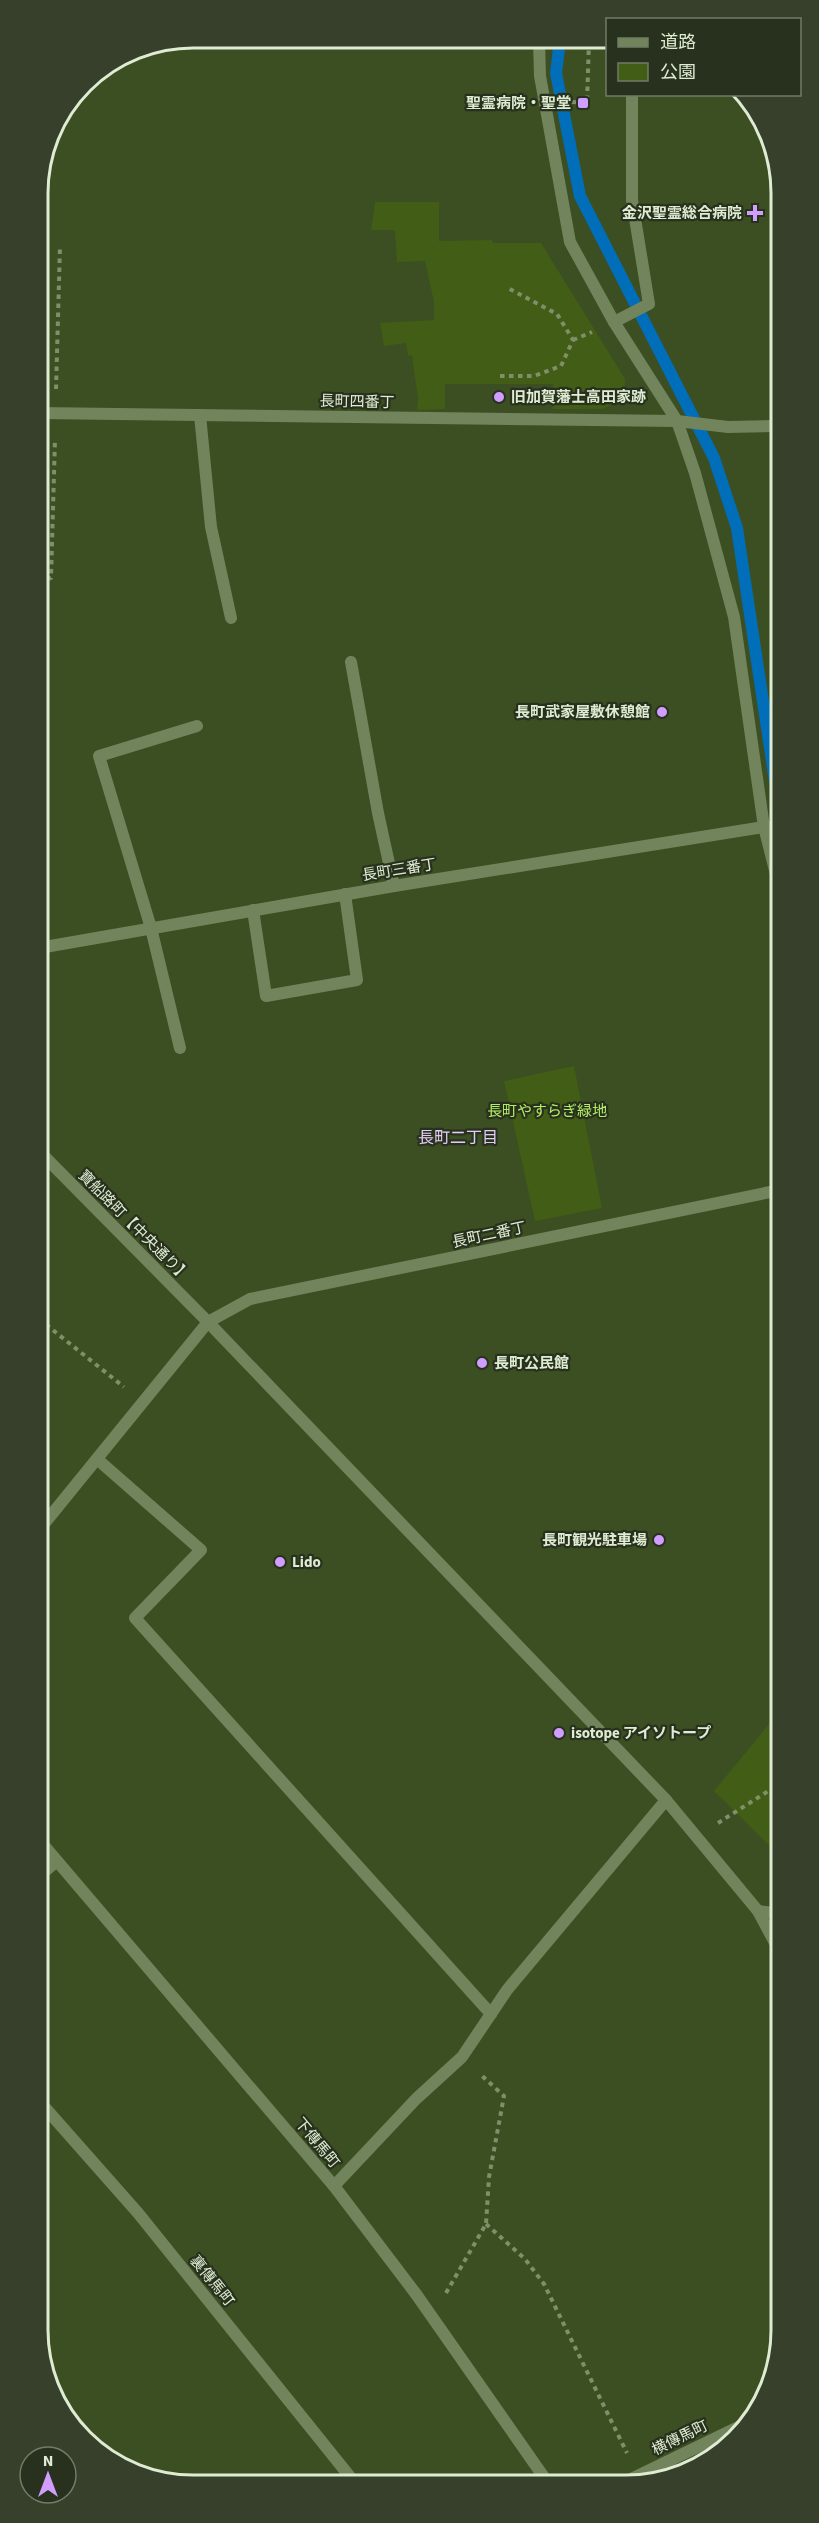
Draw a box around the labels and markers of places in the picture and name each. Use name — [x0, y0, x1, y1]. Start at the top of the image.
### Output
place label: 聖霊病院・聖堂 — [466, 93, 571, 114]
marker: 聖霊病院・聖堂 — [576, 96, 590, 110]
place label: 金沢聖霊総合病院 — [622, 203, 742, 224]
marker: 金沢聖霊総合病院 — [746, 204, 764, 222]
place label: 旧加賀藩士高田家跡 — [511, 387, 646, 408]
marker: 旧加賀藩士高田家跡 — [492, 390, 506, 404]
place label: 長町武家屋敷休憩館 — [515, 702, 650, 723]
marker: 長町武家屋敷休憩館 — [655, 705, 669, 719]
place label: 長町公民館 — [494, 1353, 569, 1374]
marker: 長町公民館 — [475, 1356, 489, 1370]
place label: 長町観光駐車場 — [542, 1530, 647, 1551]
marker: 長町観光駐車場 — [652, 1533, 666, 1547]
place label: Lido — [292, 1552, 321, 1573]
marker: Lido — [273, 1555, 287, 1569]
place label: isotope アイソトープ — [571, 1723, 711, 1744]
marker: isotope アイソトープ — [552, 1726, 566, 1740]

